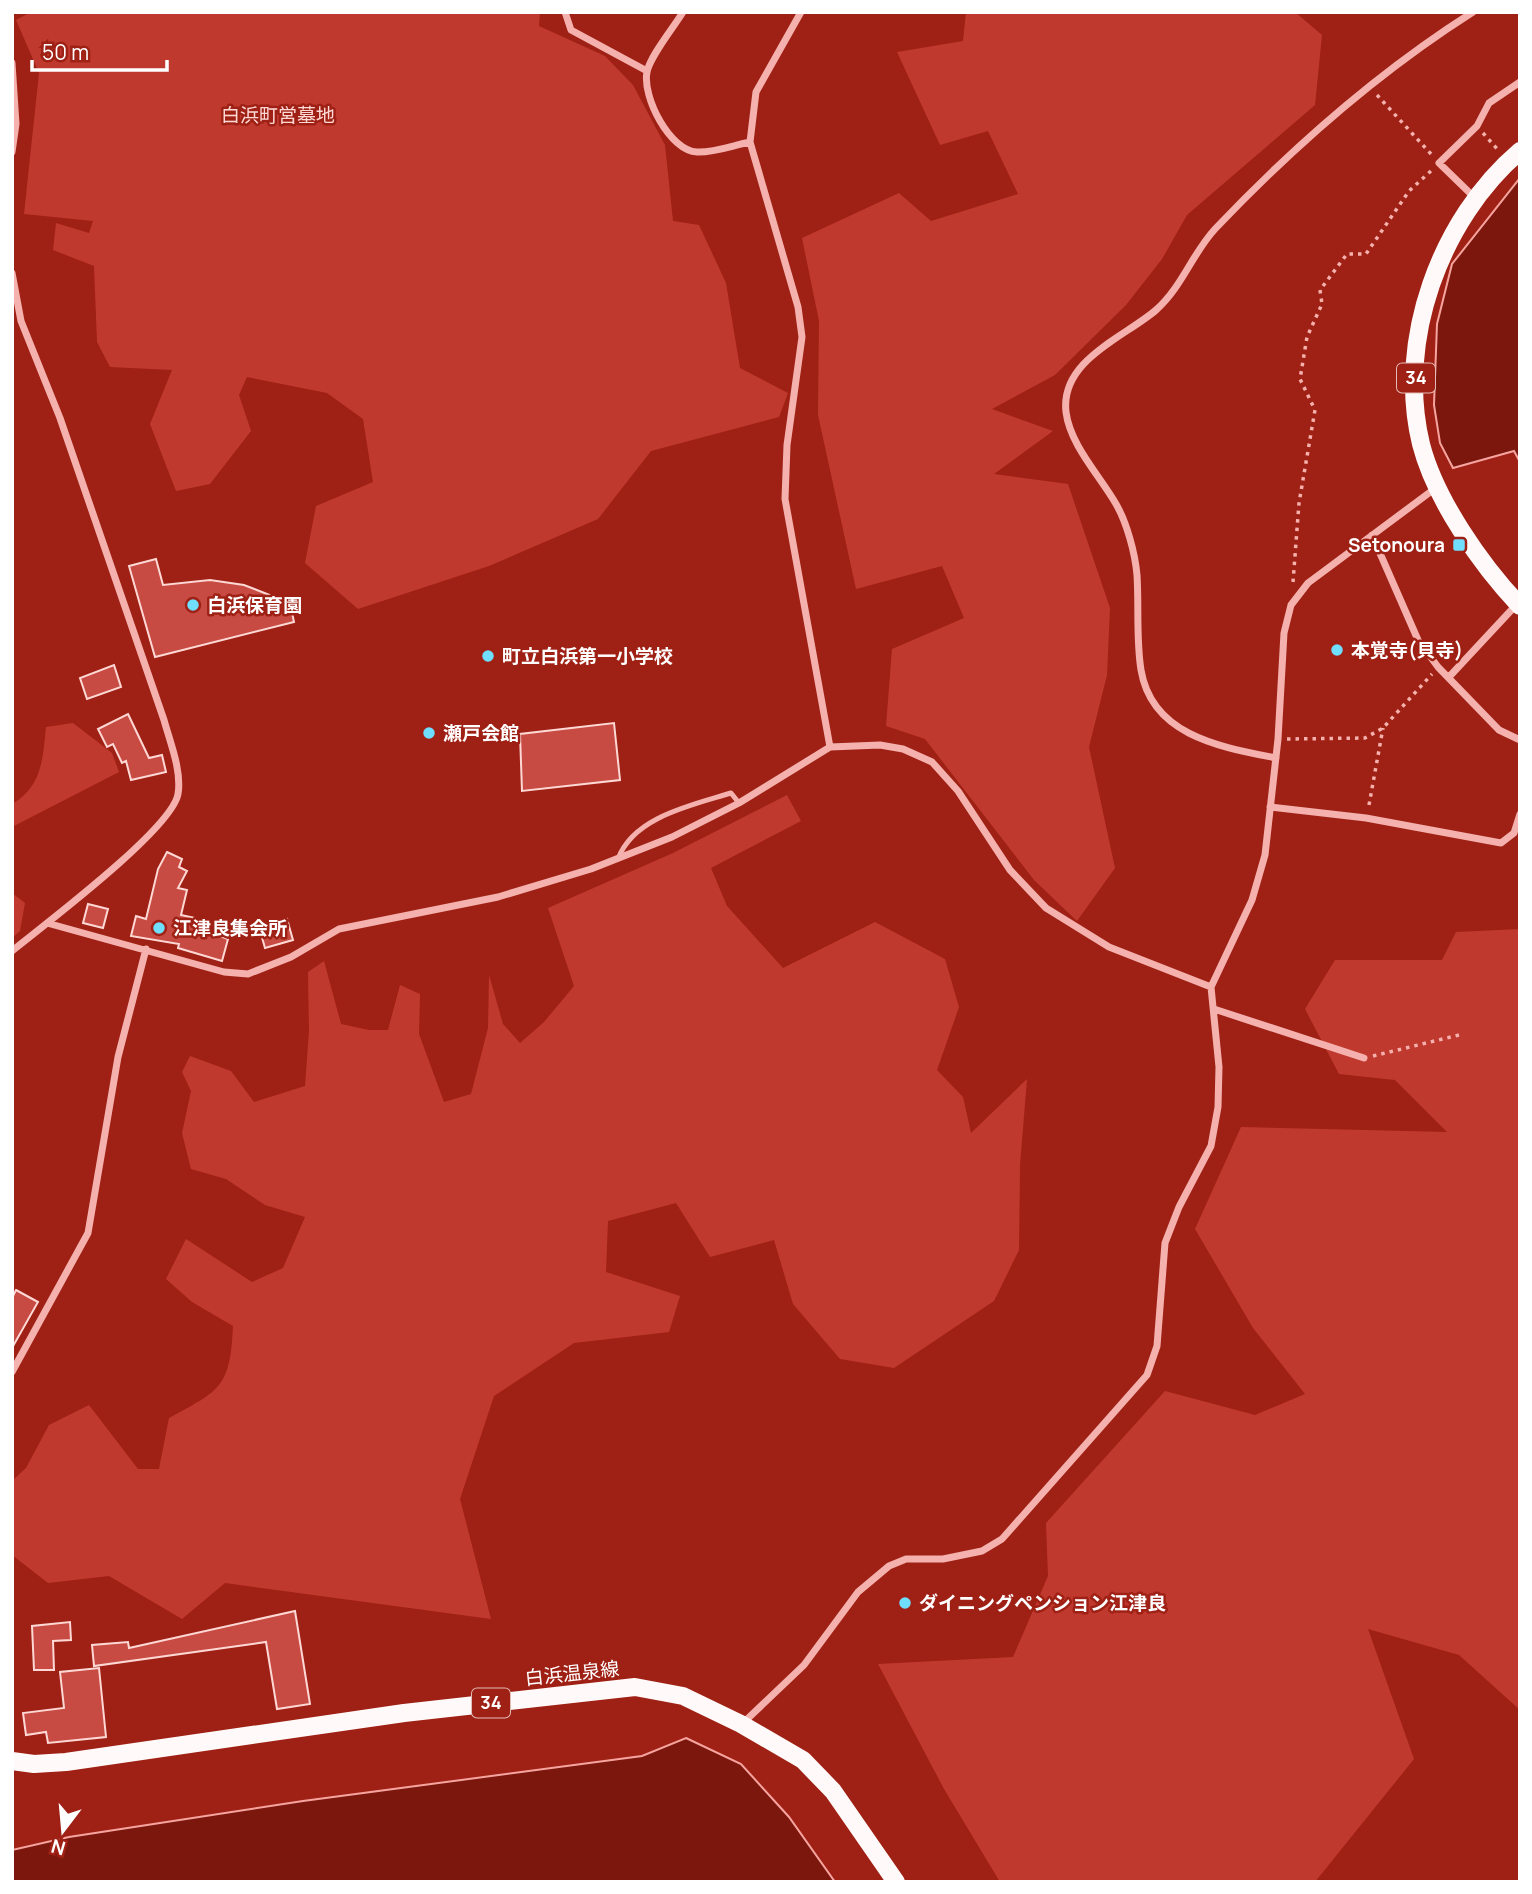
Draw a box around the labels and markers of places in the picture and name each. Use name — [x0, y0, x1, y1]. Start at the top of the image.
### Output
place label: Setonoura — [1348, 532, 1445, 558]
marker: Setonoura — [1451, 537, 1467, 553]
place label: 白浜保育園 — [207, 592, 302, 618]
marker: 白浜保育園 — [185, 597, 201, 613]
place label: 本覚寺(貝寺) — [1351, 637, 1463, 663]
marker: 本覚寺(貝寺) — [1329, 642, 1345, 658]
place label: 町立白浜第一小学校 — [502, 643, 673, 669]
marker: 町立白浜第一小学校 — [480, 648, 496, 664]
place label: 瀬戸会館 — [443, 720, 519, 746]
marker: 瀬戸会館 — [421, 725, 437, 741]
place label: 江津良集会所 — [173, 915, 287, 941]
marker: 江津良集会所 — [151, 920, 167, 936]
place label: ダイニングペンション江津良 — [919, 1590, 1166, 1616]
marker: ダイニングペンション江津良 — [897, 1595, 913, 1611]

